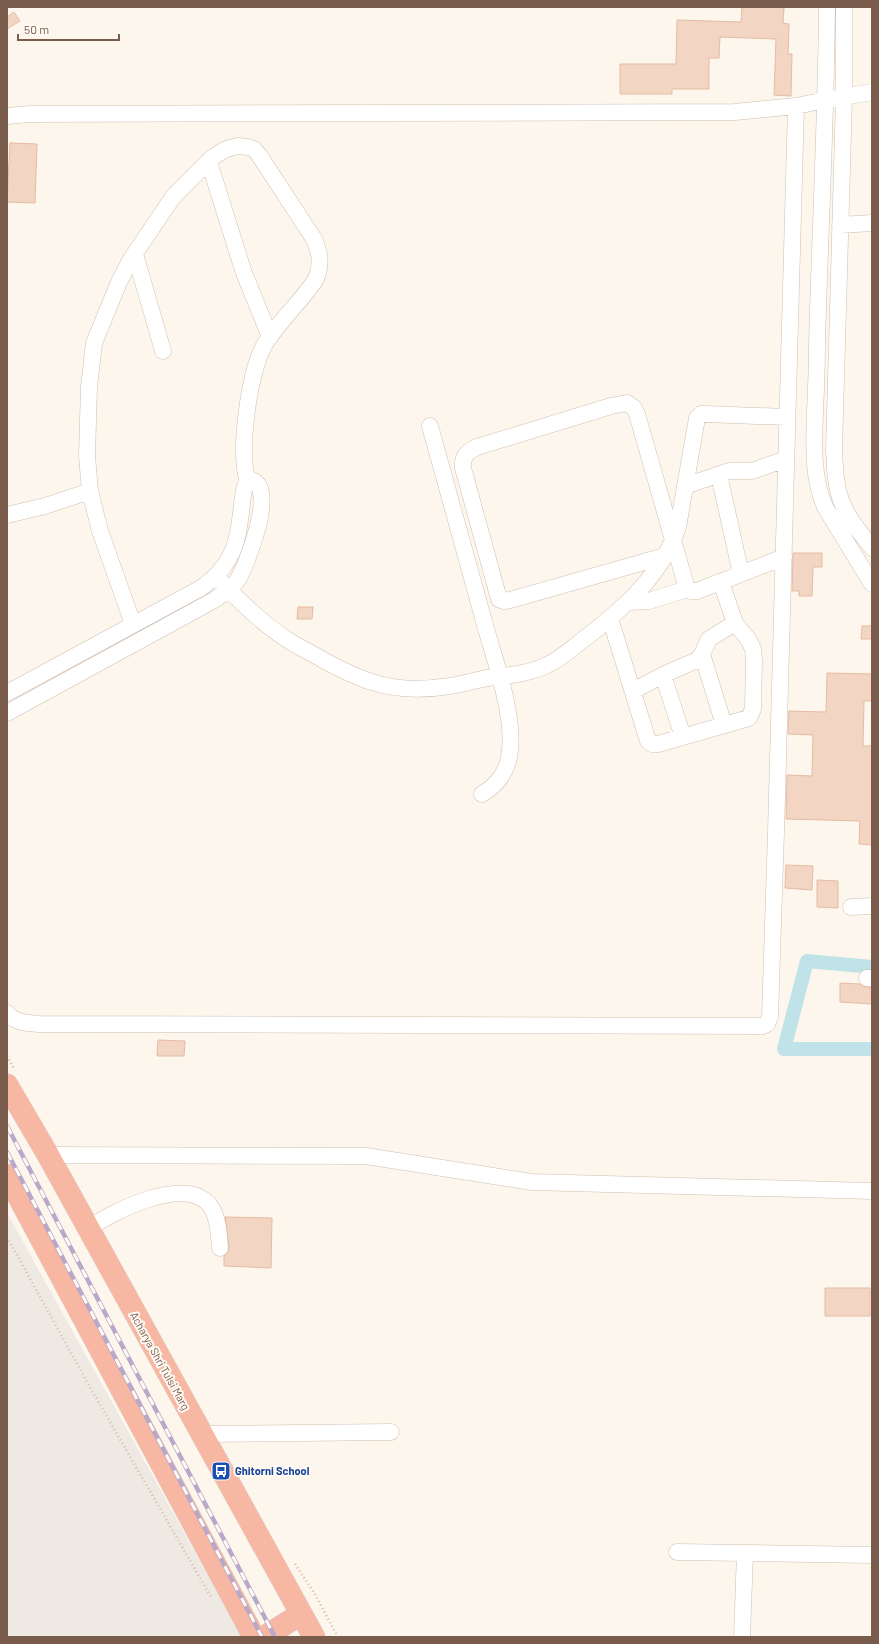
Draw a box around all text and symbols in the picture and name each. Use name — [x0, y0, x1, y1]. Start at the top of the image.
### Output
scale bar — [18, 16, 119, 42]
text: 50 m — [24, 22, 49, 36]
street label: Acharya Shri Tulsi Marg — [128, 1310, 193, 1412]
bus stop icon: Ghitorni School — [210, 1460, 232, 1482]
place label: Ghitorni School — [235, 1464, 310, 1477]

